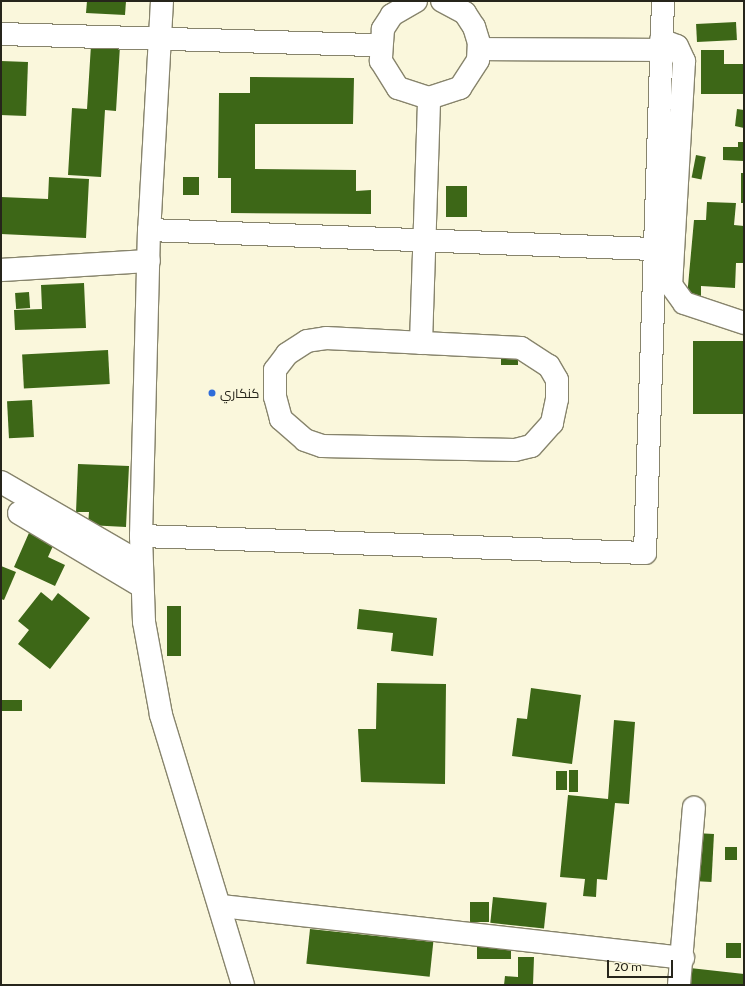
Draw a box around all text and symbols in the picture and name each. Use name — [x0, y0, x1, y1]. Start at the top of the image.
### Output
place label: كنكاري — [220, 385, 259, 401]
marker: كنكاري — [207, 388, 217, 398]
scale bar — [609, 952, 675, 978]
text: 20 m — [614, 959, 642, 974]

